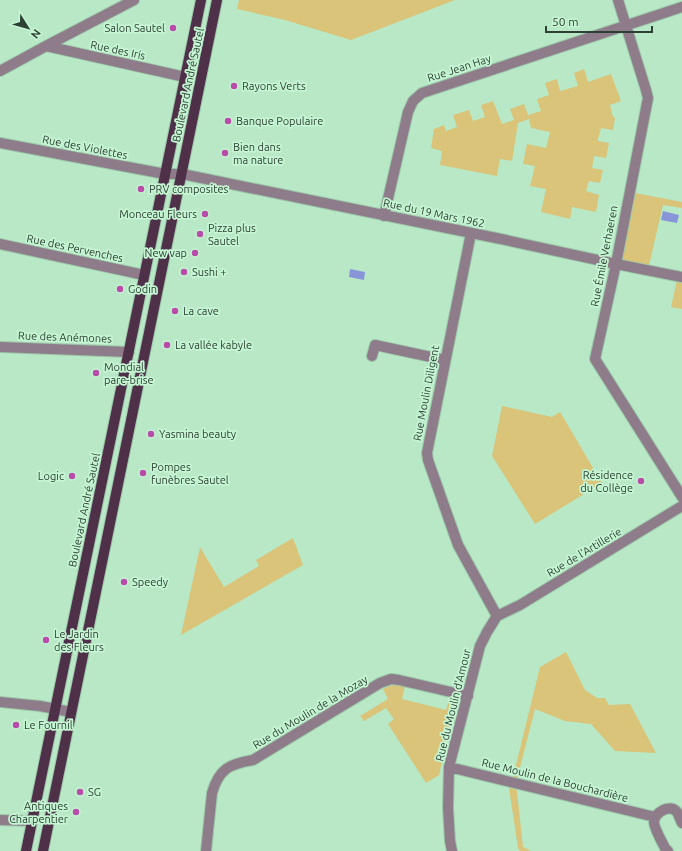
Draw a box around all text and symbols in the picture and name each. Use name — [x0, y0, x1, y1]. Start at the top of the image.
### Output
north arrow — [8, 8, 48, 48]
scale bar — [546, 8, 652, 34]
text: 50 m — [552, 15, 579, 28]
place label: Salon Sautel — [104, 22, 165, 34]
marker: Salon Sautel — [168, 23, 178, 33]
text: N — [29, 27, 43, 41]
street label: Boulevard André Sautel — [170, 27, 206, 143]
street label: Rue des Iris — [89, 38, 147, 62]
street label: Rue Jean Hay — [426, 52, 493, 84]
place label: Rayons Verts — [242, 80, 306, 92]
marker: Rayons Verts — [229, 81, 239, 91]
place label: Banque Populaire — [236, 115, 323, 127]
marker: Banque Populaire — [223, 116, 233, 126]
street label: Rue des Violettes — [41, 133, 129, 161]
place label: Bien dans ma nature — [233, 141, 283, 166]
marker: Bien dans ma nature — [220, 148, 230, 158]
place label: PRV composites — [149, 183, 229, 195]
marker: PRV composites — [136, 184, 146, 194]
street label: Rue du 19 Mars 1962 — [382, 196, 486, 230]
street label: Rue Émile Verhaeren — [587, 204, 620, 308]
place label: Monceau Fleurs — [119, 208, 197, 220]
marker: Monceau Fleurs — [200, 209, 210, 219]
place label: Pizza plus Sautel — [208, 222, 256, 247]
marker: Pizza plus Sautel — [195, 229, 205, 239]
street label: Rue des Pervenches — [26, 232, 125, 264]
place label: New vap — [145, 247, 187, 259]
marker: New vap — [190, 248, 200, 258]
place label: Sushi + — [192, 266, 227, 278]
marker: Sushi + — [179, 267, 189, 277]
place label: Godin — [128, 283, 157, 295]
marker: Godin — [115, 284, 125, 294]
place label: La cave — [183, 305, 219, 317]
marker: La cave — [170, 306, 180, 316]
street label: Rue des Anémones — [18, 329, 112, 345]
place label: La vallée kabyle — [175, 339, 252, 351]
marker: La vallée kabyle — [162, 340, 172, 350]
street label: Rue Moulin Diligent — [411, 343, 441, 442]
place label: Mondial pare-brise — [104, 361, 154, 386]
marker: Mondial pare-brise — [91, 368, 101, 378]
place label: Yasmina beauty — [159, 428, 237, 440]
marker: Yasmina beauty — [146, 429, 156, 439]
street label: Boulevard André Sautel — [66, 452, 102, 568]
place label: Pompes funèbres Sautel — [151, 461, 229, 486]
marker: Pompes funèbres Sautel — [138, 468, 148, 478]
place label: Résidence du Collège — [580, 469, 633, 494]
place label: Logic — [38, 470, 64, 482]
marker: Logic — [67, 471, 77, 481]
marker: Résidence du Collège — [636, 476, 646, 486]
street label: Rue de l'Artillerie — [545, 525, 623, 579]
place label: Speedy — [132, 576, 169, 588]
marker: Speedy — [119, 577, 129, 587]
place label: Le Jardin des Fleurs — [54, 628, 104, 653]
marker: Le Jardin des Fleurs — [41, 635, 51, 645]
street label: Rue du Moulin d'Amour — [433, 647, 473, 762]
street label: Rue du Moulin de la Mozay — [251, 673, 370, 751]
place label: Le Fournil — [24, 719, 73, 731]
marker: Le Fournil — [11, 720, 21, 730]
street label: Rue Moulin de la Bouchardière — [480, 756, 630, 804]
place label: SG — [88, 786, 101, 798]
marker: SG — [75, 787, 85, 797]
place label: Antiques Charpentier — [9, 800, 69, 825]
marker: Antiques Charpentier — [71, 807, 81, 817]

